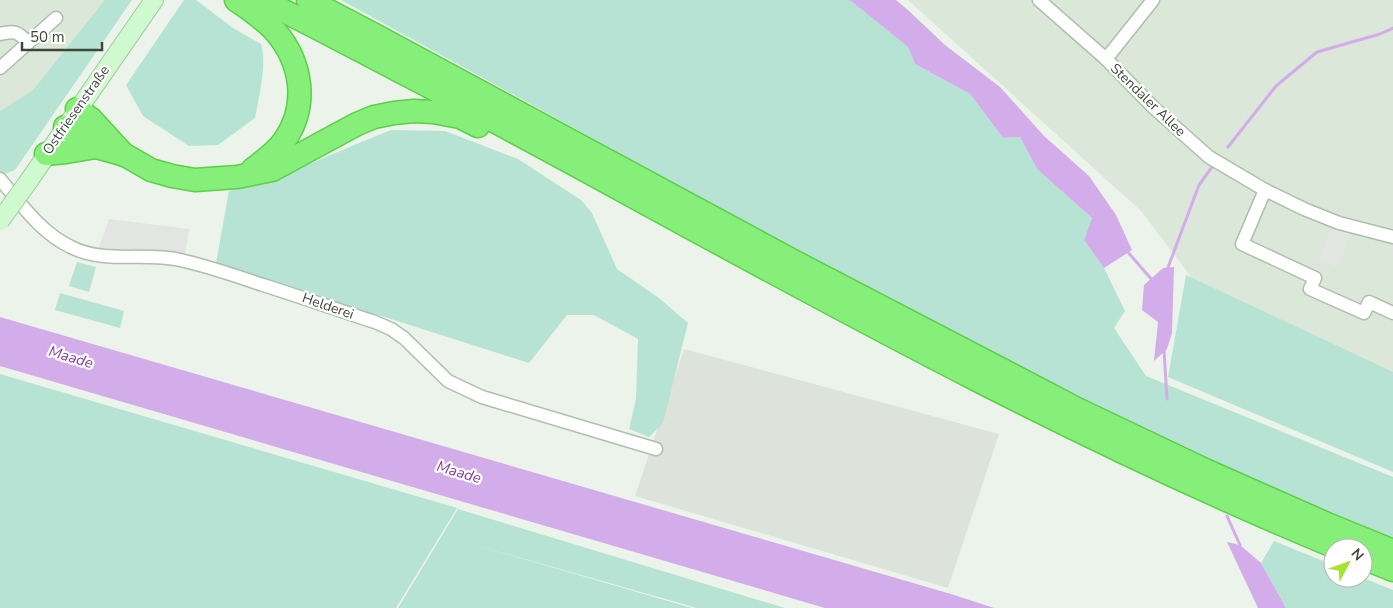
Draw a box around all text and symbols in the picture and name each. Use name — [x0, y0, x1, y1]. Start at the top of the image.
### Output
scale bar — [22, 20, 102, 52]
text: 50 m — [30, 27, 65, 47]
street label: Stendaler Allee — [1106, 59, 1190, 141]
street label: Ostfriesenstraße — [38, 62, 114, 158]
street label: Helderei — [300, 288, 356, 324]
water label: Maade — [46, 341, 96, 373]
water label: Maade — [434, 456, 484, 488]
north arrow — [1323, 538, 1373, 588]
text: N — [1347, 545, 1368, 565]

